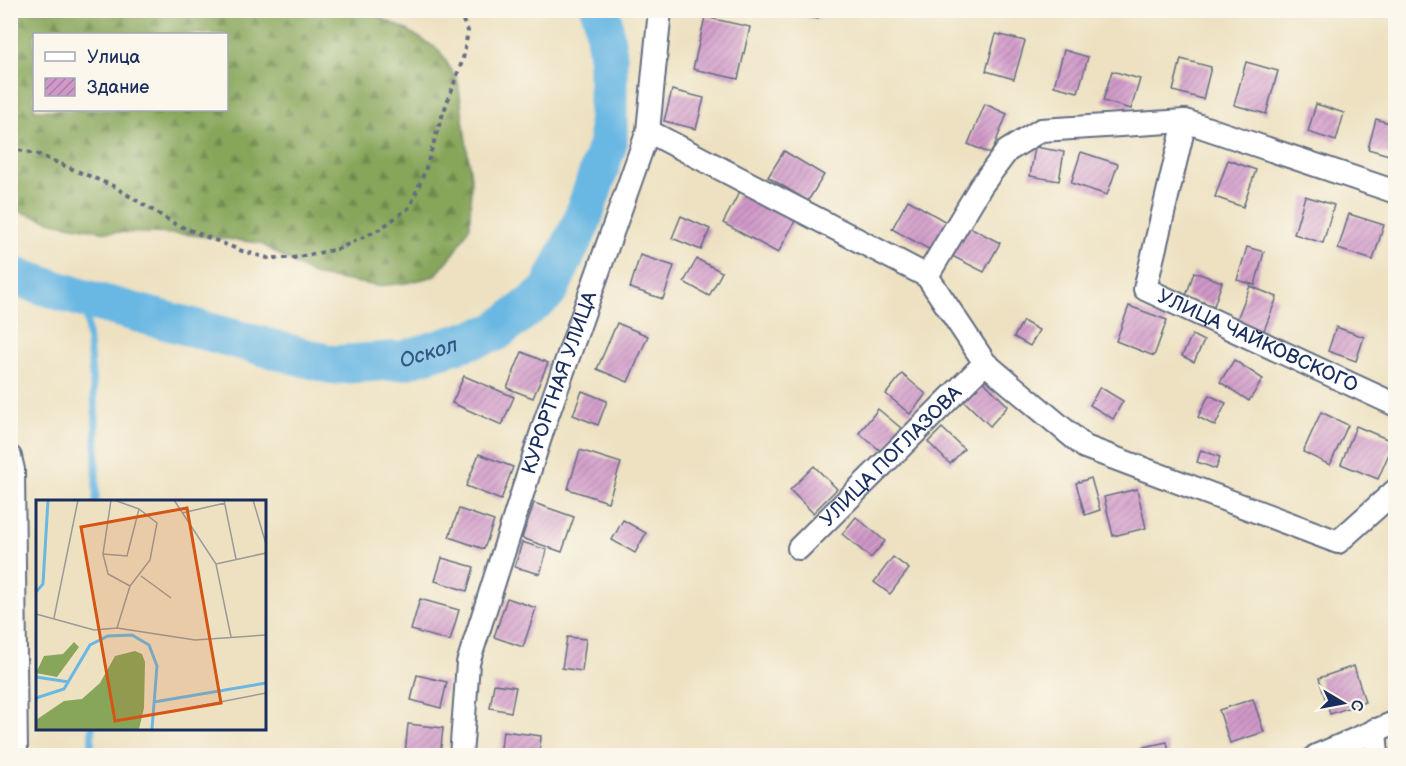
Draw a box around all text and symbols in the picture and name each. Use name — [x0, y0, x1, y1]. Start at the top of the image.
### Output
legend — [33, 33, 228, 111]
text: Улица — [87, 47, 141, 68]
text: Здание — [87, 77, 149, 98]
street label: УЛИЦА ЧАЙКОВСКОГО — [1154, 284, 1362, 398]
street label: КУРОРТНАЯ УЛИЦА — [517, 287, 602, 477]
water label: Оскол — [396, 332, 461, 373]
street label: УЛИЦА ПОГЛАЗОВА — [815, 380, 967, 532]
inset map — [36, 500, 266, 730]
north arrow — [1313, 673, 1373, 733]
text: С — [1346, 698, 1367, 712]

